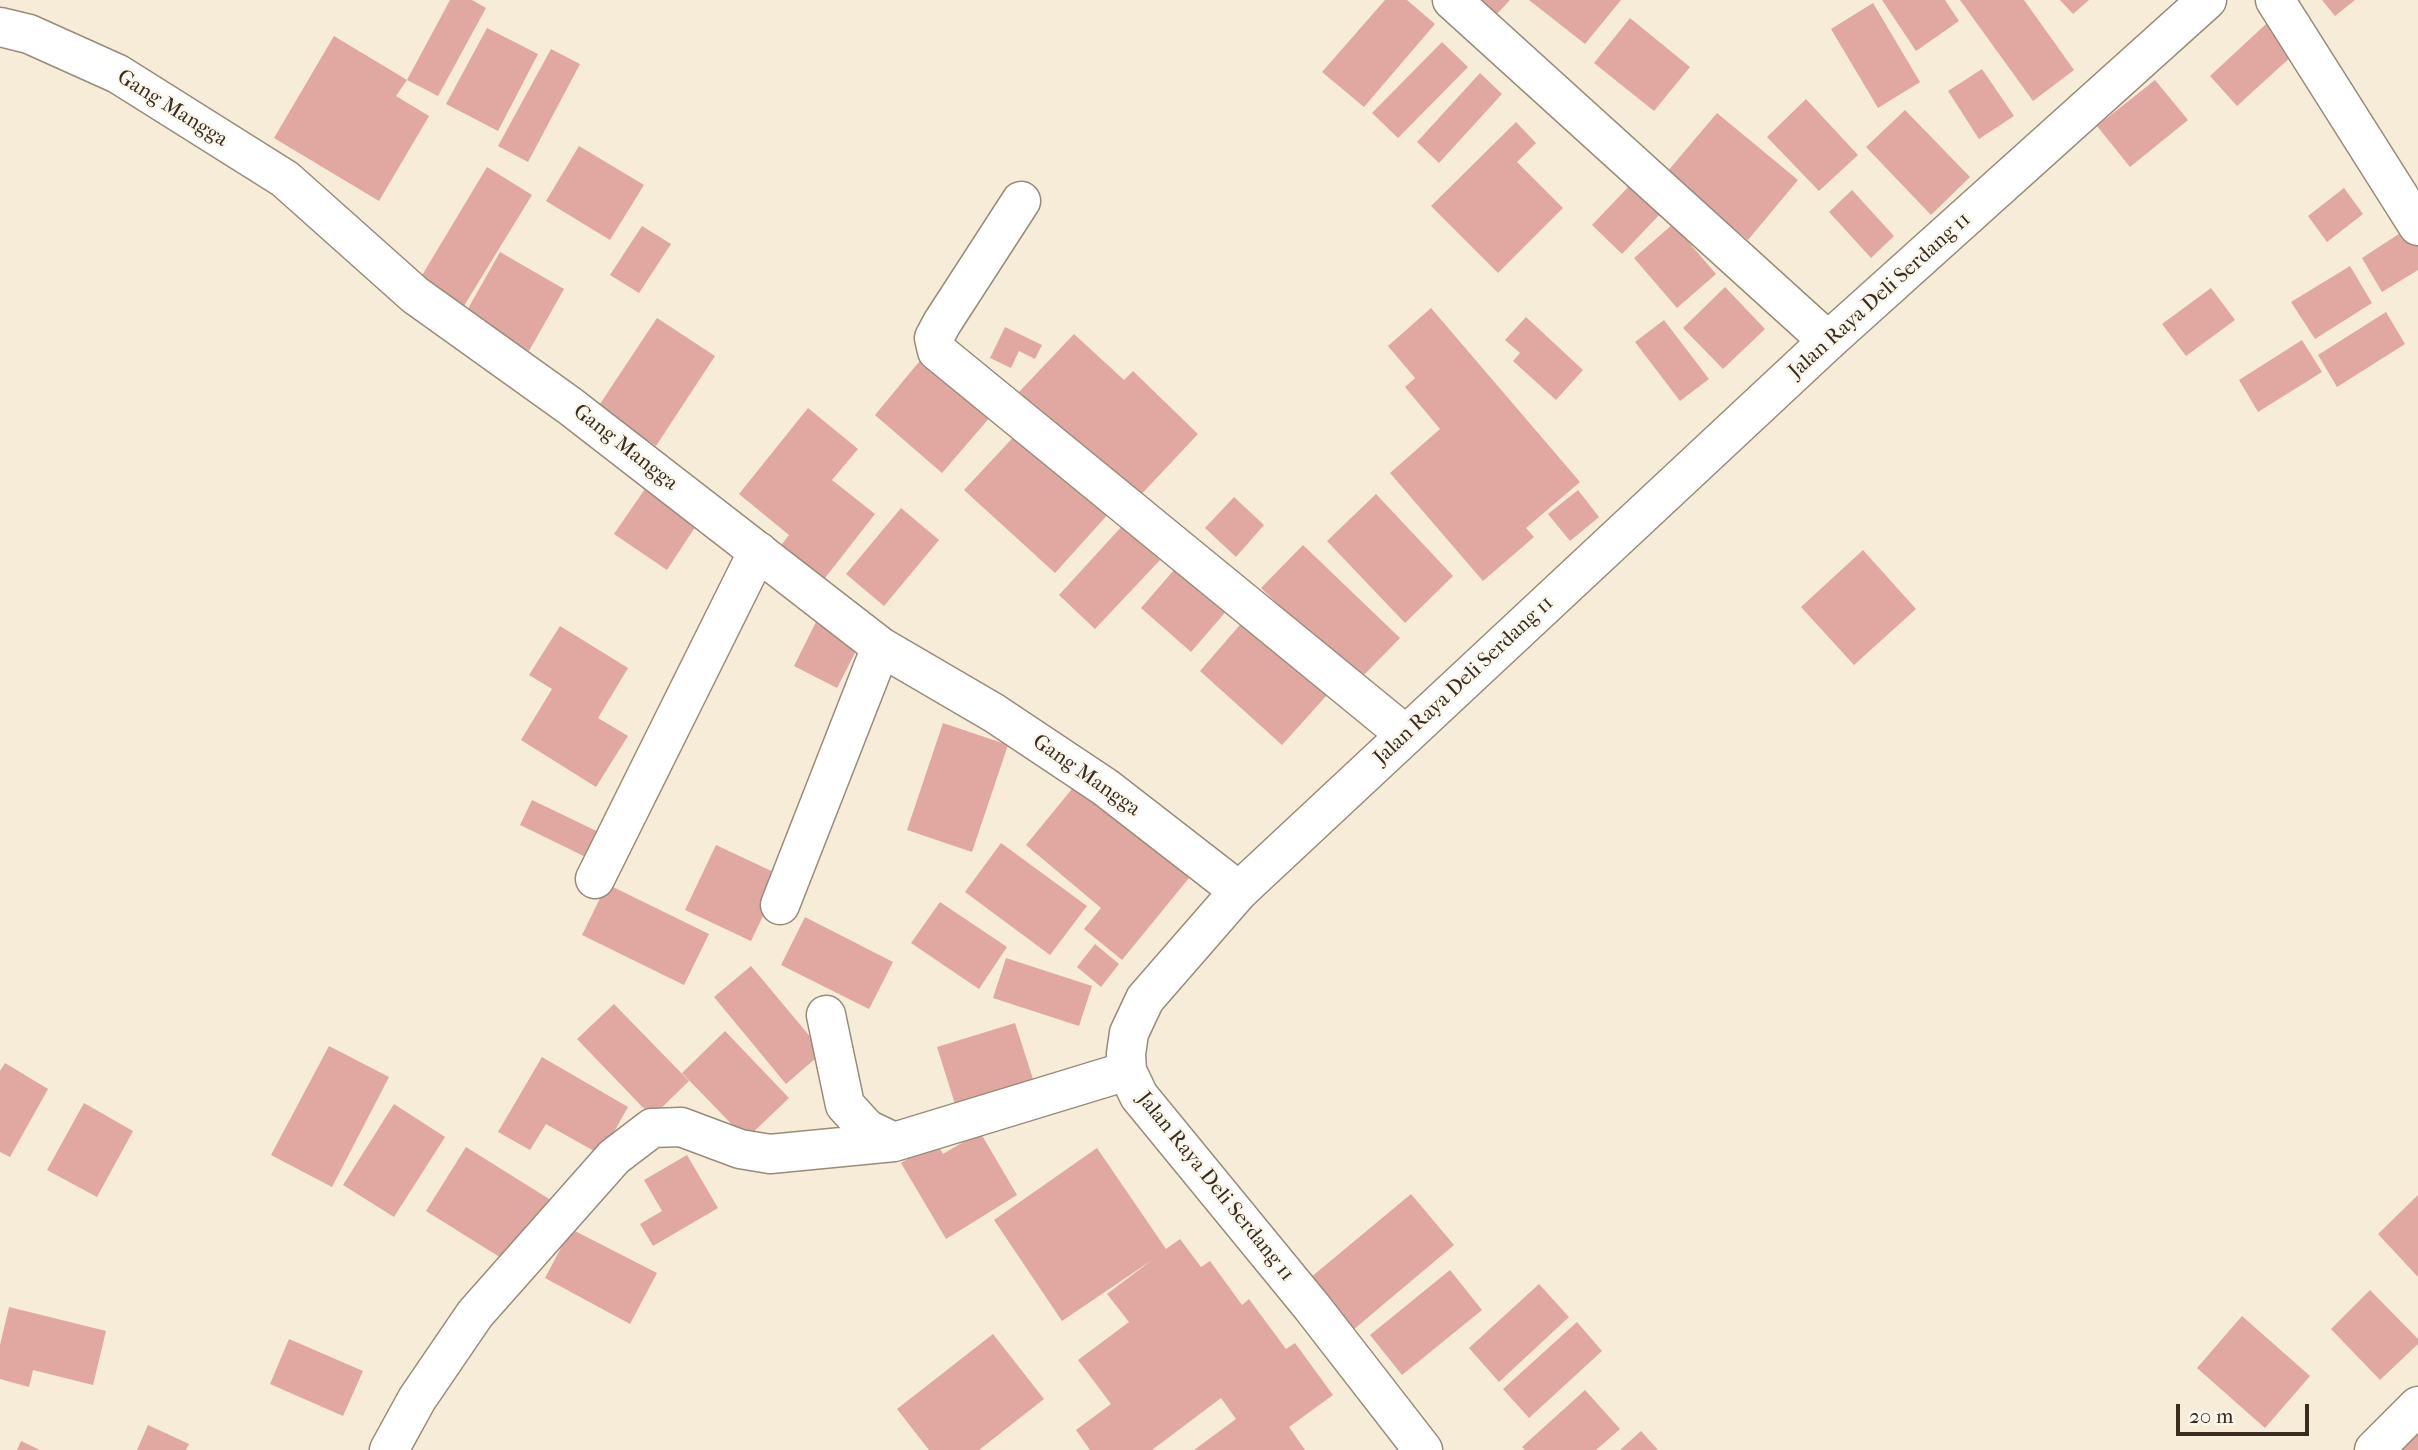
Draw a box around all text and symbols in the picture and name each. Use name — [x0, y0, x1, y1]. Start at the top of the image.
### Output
street label: Gang Mangga — [112, 65, 232, 153]
street label: Jalan Raya Deli Serdang 11 — [1784, 208, 1976, 384]
street label: Gang Mangga — [568, 399, 682, 497]
street label: Jalan Raya Deli Serdang 11 — [1369, 591, 1559, 771]
street label: Gang Mangga — [1027, 730, 1145, 822]
street label: Jalan Raya Deli Serdang 11 — [1131, 1087, 1299, 1287]
scale bar — [2180, 1390, 2313, 1434]
text: 20 m — [2189, 1404, 2233, 1428]

